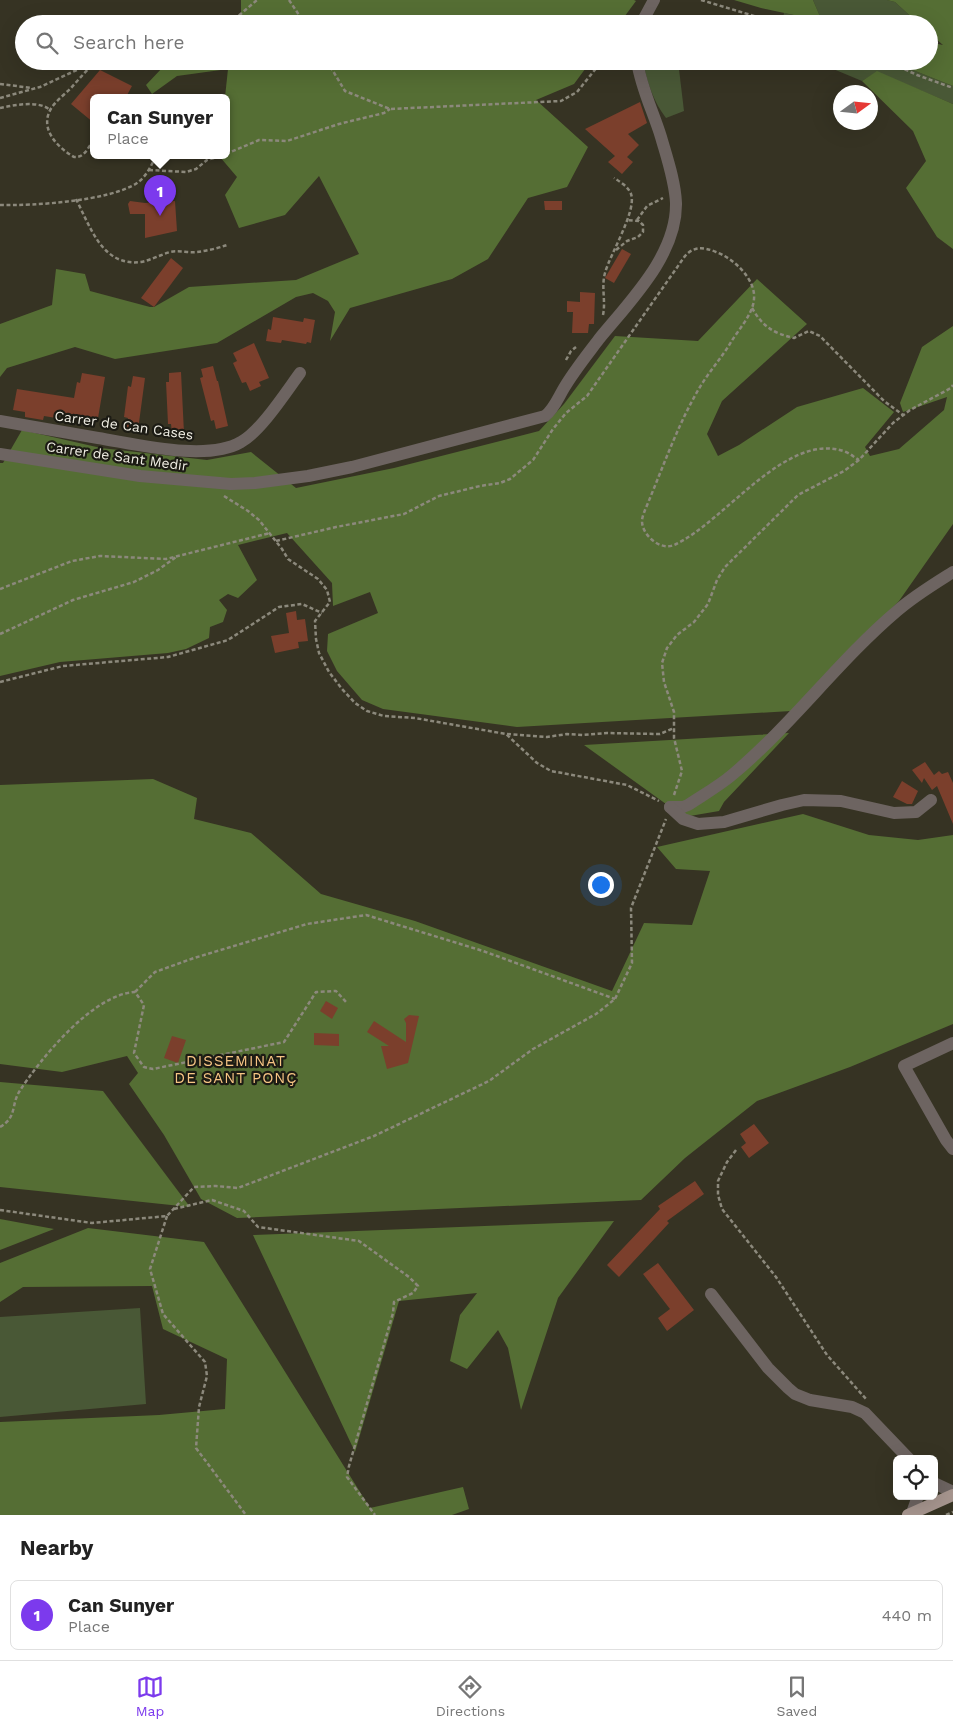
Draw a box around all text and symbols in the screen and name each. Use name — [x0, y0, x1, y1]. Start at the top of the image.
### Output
search box — [15, 15, 938, 70]
icon: search — [33, 29, 61, 57]
text: Search here — [73, 31, 184, 54]
north arrow — [833, 85, 878, 130]
popup — [90, 94, 230, 159]
text: Can Sunyer — [107, 106, 213, 129]
text: Place — [107, 129, 149, 148]
pin: 1 — [144, 175, 176, 216]
street label: Carrer de Can Cases — [54, 407, 194, 443]
street label: Carrer de Sant Medir — [45, 438, 189, 474]
your location — [588, 872, 614, 898]
district label: DISSEMINAT DE SANT PONÇ — [174, 1052, 298, 1087]
map controls — [893, 1455, 938, 1500]
button: locate — [893, 1455, 938, 1500]
text: Nearby — [20, 1535, 93, 1560]
text: Can Sunyer — [68, 1594, 174, 1617]
text: 1 — [34, 1606, 40, 1625]
text: 440 m — [882, 1606, 932, 1625]
text: Place — [68, 1617, 110, 1636]
tab: Map — [136, 1673, 164, 1719]
tab: Directions — [436, 1673, 505, 1719]
tab: Saved — [777, 1673, 817, 1719]

